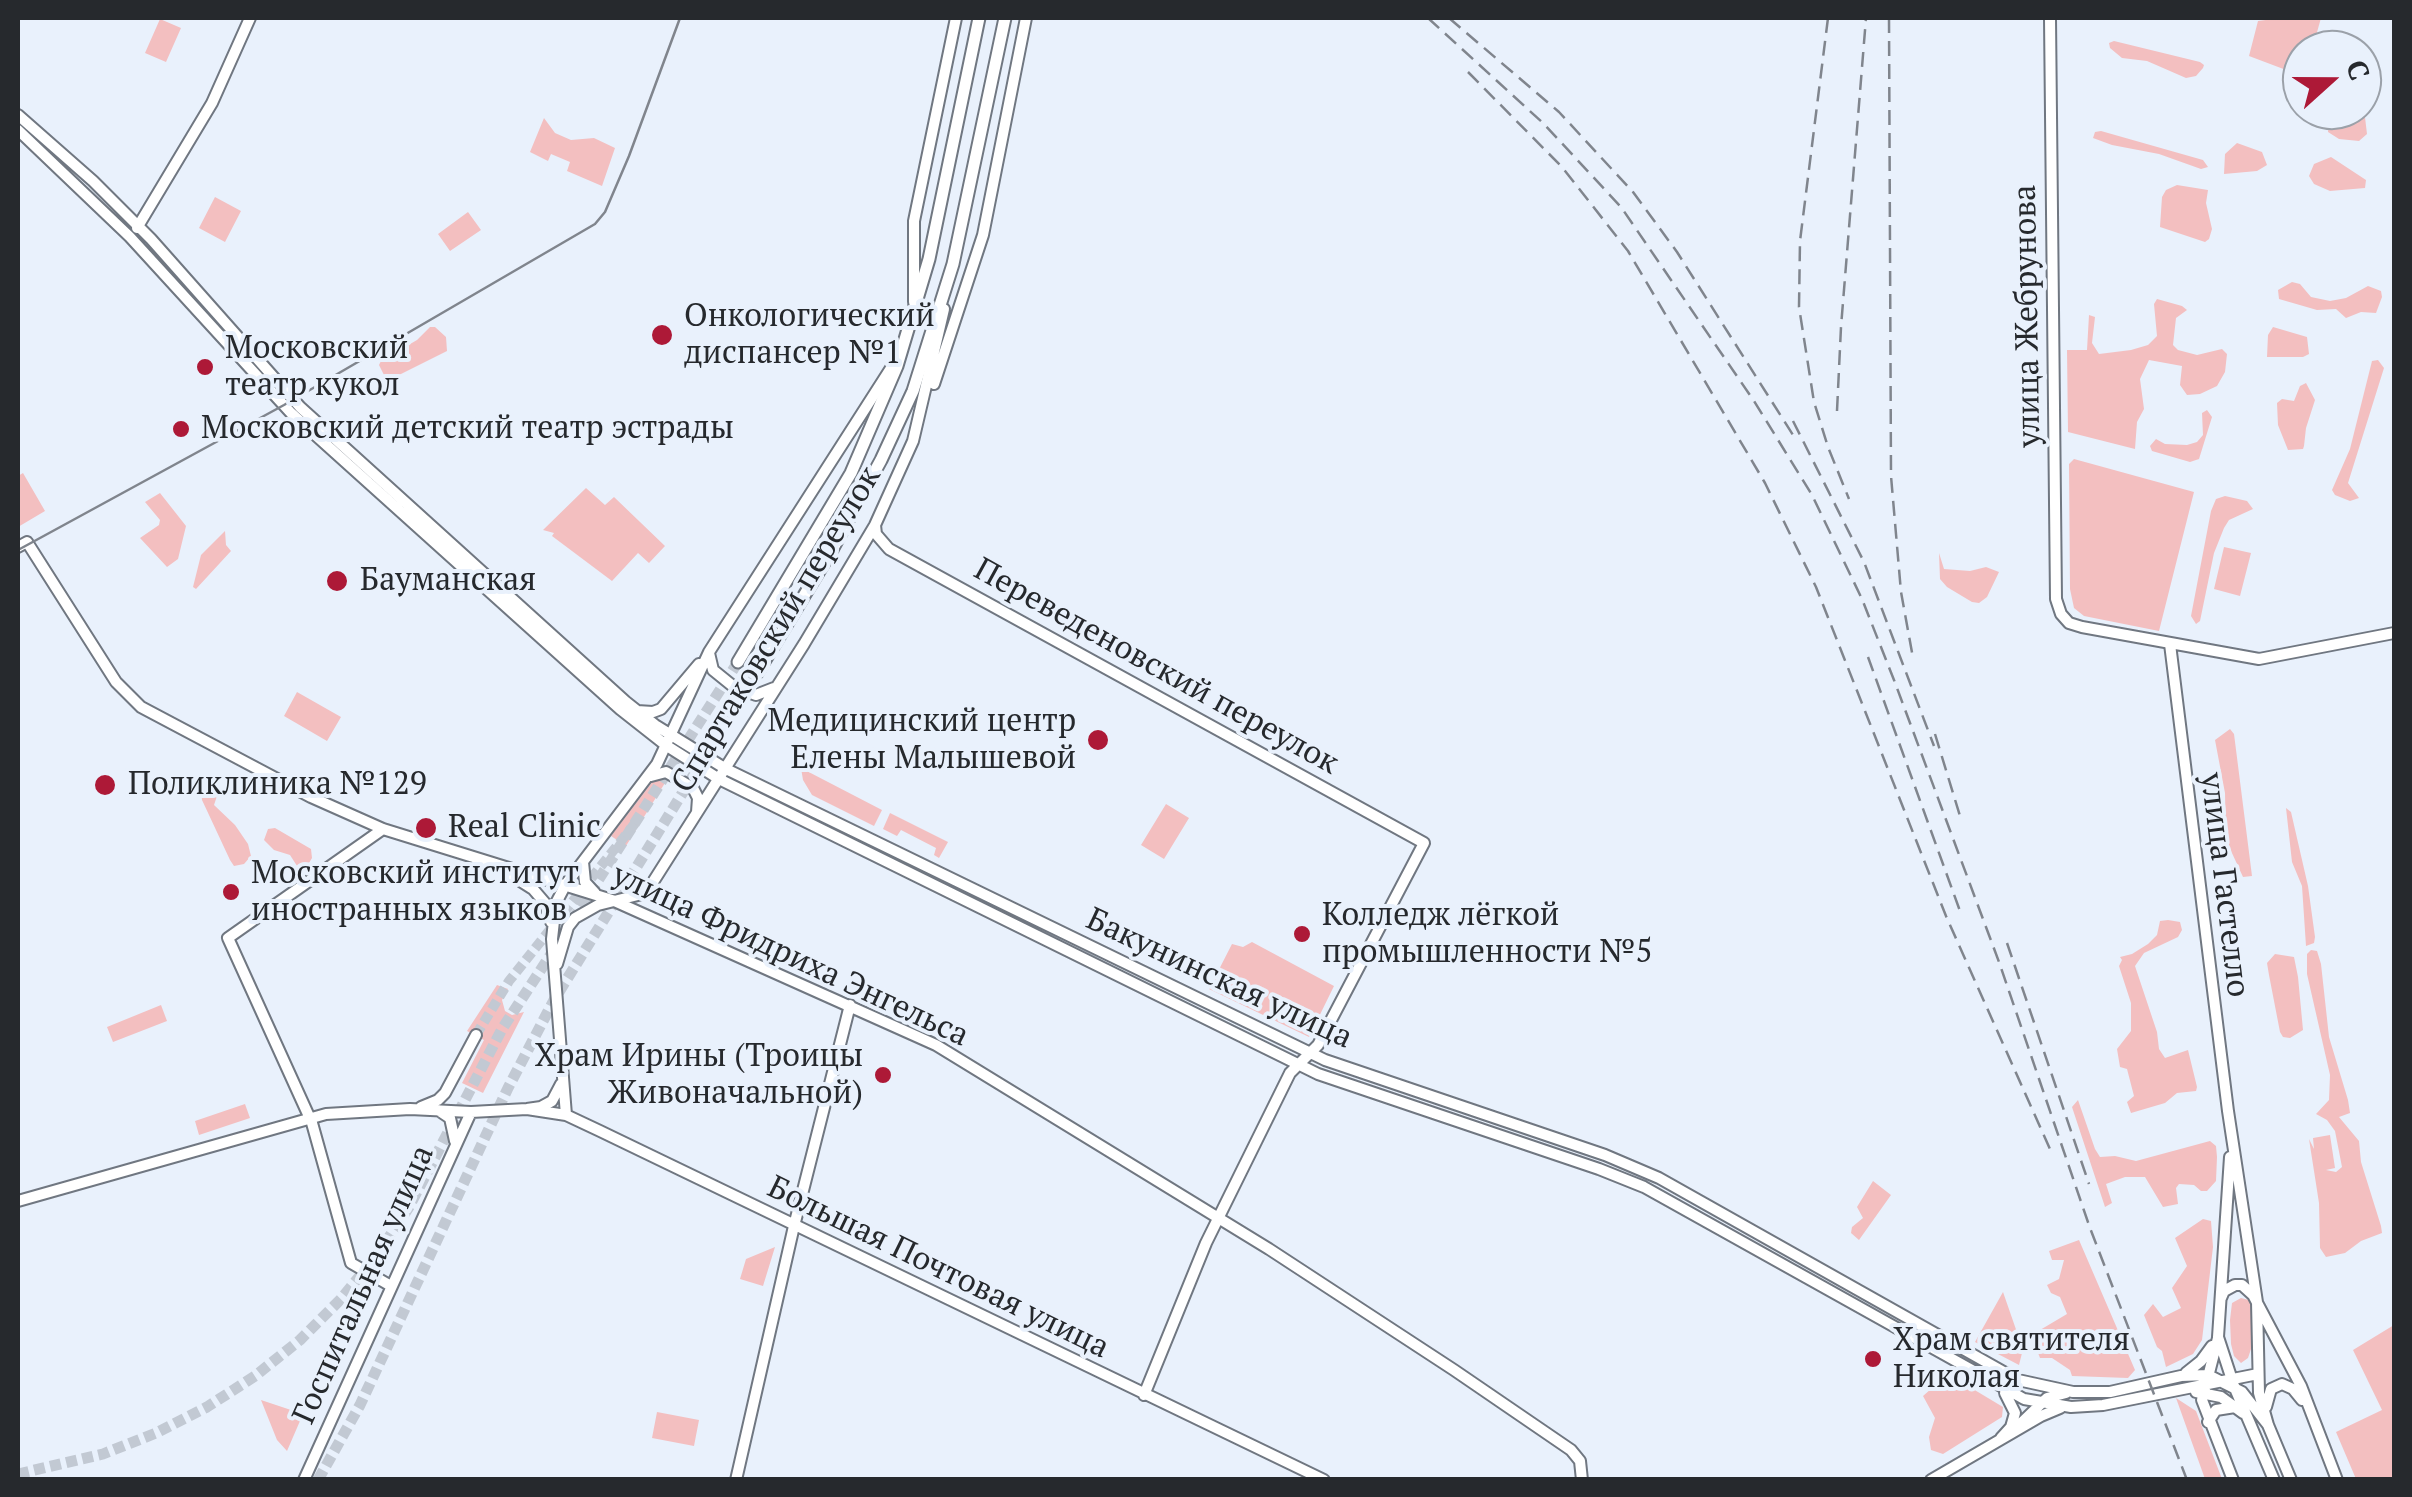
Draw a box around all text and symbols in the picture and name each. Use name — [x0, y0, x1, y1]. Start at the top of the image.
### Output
north arrow — [2282, 30, 2382, 130]
text: С — [2338, 55, 2379, 85]
street label: улица Жебрунова — [2007, 184, 2049, 448]
place label: Онкологический диспансер №1 — [684, 298, 935, 373]
marker: Онкологический диспансер №1 — [649, 322, 675, 348]
place label: Московский театр кукол — [225, 330, 408, 405]
marker: Московский театр кукол — [194, 356, 216, 378]
place label: Московский детский театр эстрады — [201, 410, 734, 448]
marker: Московский детский театр эстрады — [170, 418, 192, 440]
street label: Спартаковский переулок — [664, 460, 890, 800]
street label: Переведеновский переулок — [967, 551, 1345, 783]
place label: Бауманская — [360, 562, 536, 600]
marker: Бауманская — [324, 568, 350, 594]
place label: Медицинский центр Елены Малышевой — [768, 703, 1076, 778]
marker: Медицинский центр Елены Малышевой — [1085, 727, 1111, 753]
place label: Поликлиника №129 — [128, 766, 427, 804]
street label: улица Гастелло — [2191, 771, 2257, 999]
marker: Поликлиника №129 — [92, 772, 118, 798]
place label: Real Clinic — [448, 809, 601, 847]
marker: Real Clinic — [413, 815, 439, 841]
place label: Московский институт иностранных языков — [251, 855, 579, 930]
street label: улица Фридриха Энгельса — [606, 856, 974, 1056]
marker: Московский институт иностранных языков — [220, 881, 242, 903]
place label: Колледж лёгкой промышленности №5 — [1322, 897, 1652, 972]
street label: Бакунинская улица — [1080, 901, 1358, 1057]
marker: Колледж лёгкой промышленности №5 — [1291, 923, 1313, 945]
place label: Храм Ирины (Троицы Живоначальной) — [535, 1038, 863, 1113]
marker: Храм Ирины (Троицы Живоначальной) — [872, 1064, 894, 1086]
street label: Госпитальная улица — [285, 1140, 443, 1430]
street label: Большая Почтовая улица — [761, 1169, 1115, 1367]
place label: Храм святителя Николая — [1893, 1322, 2130, 1397]
marker: Храм святителя Николая — [1862, 1348, 1884, 1370]

